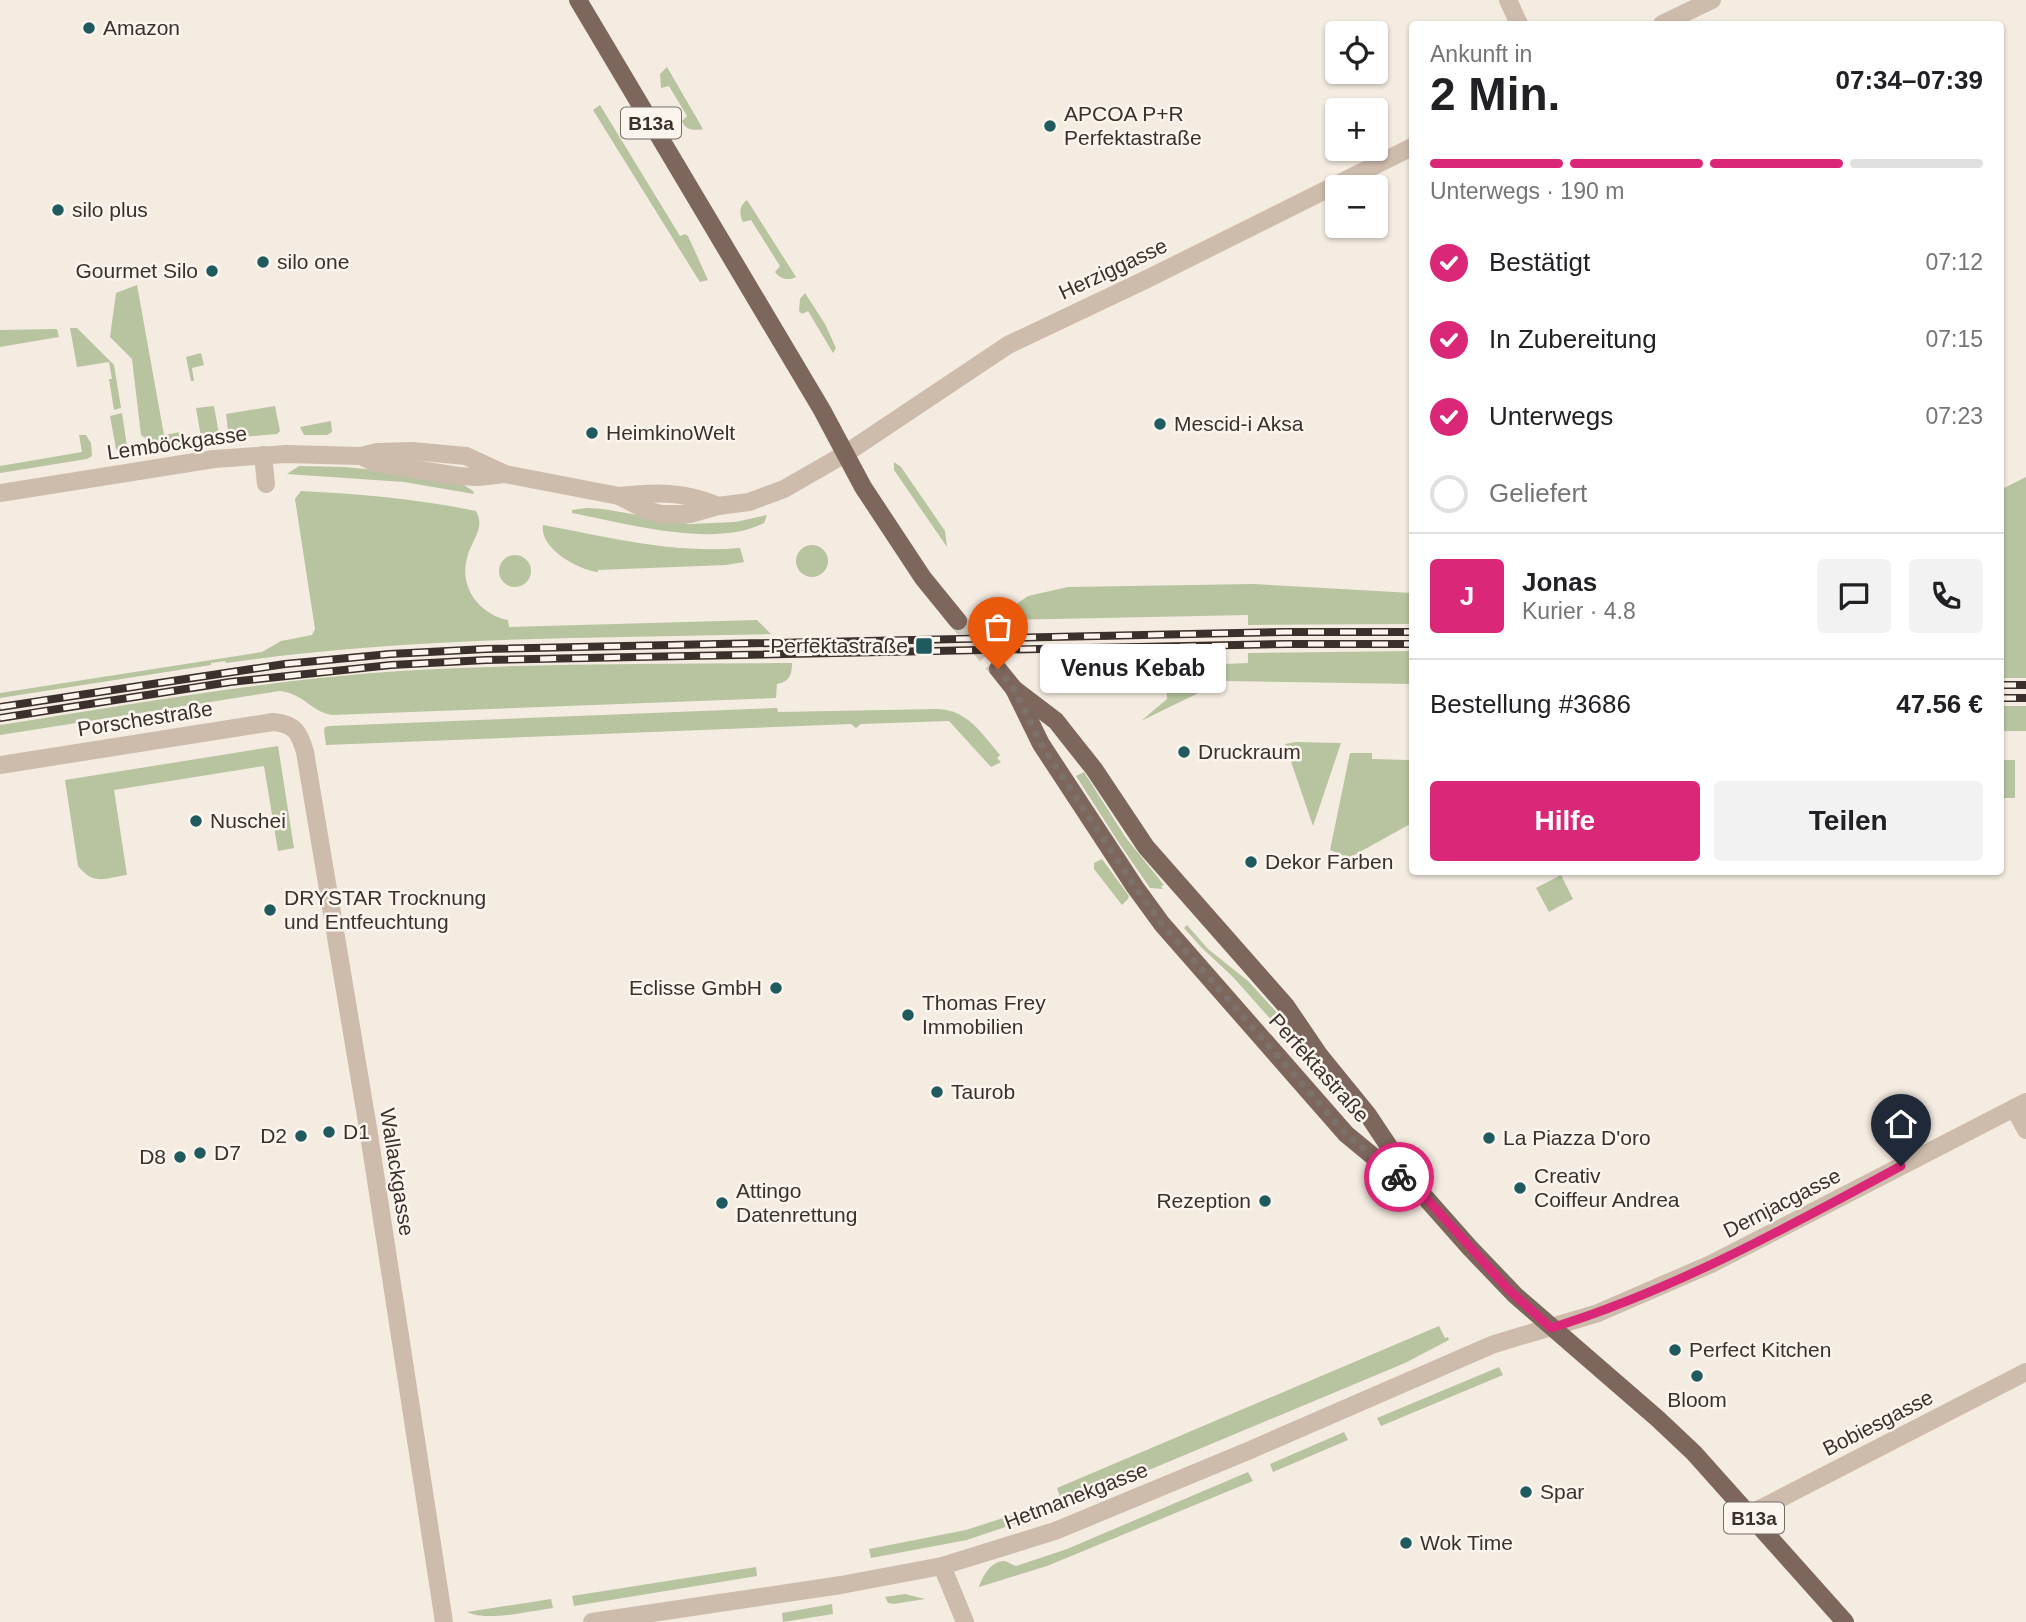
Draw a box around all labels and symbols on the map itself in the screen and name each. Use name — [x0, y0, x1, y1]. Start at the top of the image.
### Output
place label: Amazon — [103, 16, 180, 39]
marker: Amazon — [81, 20, 97, 36]
place label: APCOA P+R Perfektastraße — [1064, 102, 1202, 149]
road number: B13a — [621, 108, 681, 139]
marker: APCOA P+R Perfektastraße — [1042, 118, 1058, 134]
place label: silo plus — [72, 198, 148, 221]
marker: silo plus — [50, 202, 66, 218]
street label: Herziggasse — [1055, 233, 1171, 304]
place label: silo one — [277, 250, 349, 273]
marker: silo one — [255, 254, 271, 270]
place label: Gourmet Silo — [75, 259, 198, 282]
marker: Gourmet Silo — [204, 263, 220, 279]
place label: Mescid-i Aksa — [1174, 412, 1304, 435]
marker: Mescid-i Aksa — [1152, 416, 1168, 432]
street label: Lemböckgasse — [105, 421, 248, 464]
place label: HeimkinoWelt — [606, 421, 735, 444]
marker: HeimkinoWelt — [584, 425, 600, 441]
pin — [968, 597, 1028, 669]
place label: Perfektastraße — [770, 634, 908, 657]
marker: Perfektastraße — [914, 636, 934, 656]
callout: Venus Kebab — [1040, 644, 1226, 694]
street label: Porschestraße — [76, 696, 214, 741]
place label: Druckraum — [1198, 740, 1301, 763]
marker: Druckraum — [1176, 744, 1192, 760]
place label: Nuschei — [210, 809, 286, 832]
marker: Nuschei — [188, 813, 204, 829]
place label: Dekor Farben — [1265, 850, 1393, 873]
marker: Dekor Farben — [1243, 854, 1259, 870]
place label: DRYSTAR Trocknung und Entfeuchtung — [284, 886, 486, 933]
marker: DRYSTAR Trocknung und Entfeuchtung — [262, 902, 278, 918]
place label: Eclisse GmbH — [629, 976, 762, 999]
marker: Eclisse GmbH — [768, 980, 784, 996]
place label: Thomas Frey Immobilien — [922, 991, 1046, 1038]
marker: Thomas Frey Immobilien — [900, 1007, 916, 1023]
street label: Perfektastraße — [1265, 1009, 1374, 1127]
place label: Taurob — [951, 1080, 1015, 1103]
marker: Taurob — [929, 1084, 945, 1100]
pin — [1871, 1094, 1931, 1166]
street label: Wallackgasse — [376, 1107, 419, 1237]
place label: D1 — [343, 1120, 370, 1143]
place label: D2 — [260, 1124, 287, 1147]
marker: D1 — [321, 1124, 337, 1140]
place label: La Piazza D'oro — [1503, 1126, 1651, 1149]
marker: D2 — [293, 1128, 309, 1144]
marker: La Piazza D'oro — [1481, 1130, 1497, 1146]
place label: D7 — [214, 1141, 241, 1164]
courier — [1364, 1142, 1434, 1212]
place label: D8 — [139, 1145, 166, 1168]
marker: D7 — [192, 1145, 208, 1161]
marker: D8 — [172, 1149, 188, 1165]
street label: Dernjacgasse — [1719, 1163, 1844, 1242]
place label: Creativ Coiffeur Andrea — [1534, 1164, 1680, 1211]
place label: Attingo Datenrettung — [736, 1179, 857, 1226]
marker: Creativ Coiffeur Andrea — [1512, 1180, 1528, 1196]
place label: Rezeption — [1156, 1189, 1251, 1212]
marker: Rezeption — [1257, 1193, 1273, 1209]
marker: Attingo Datenrettung — [714, 1195, 730, 1211]
place label: Perfect Kitchen — [1689, 1338, 1831, 1361]
marker: Perfect Kitchen — [1667, 1342, 1683, 1358]
marker: Bloom — [1689, 1368, 1705, 1384]
street label: Bobiesgasse — [1819, 1385, 1937, 1460]
place label: Bloom — [1667, 1388, 1727, 1411]
street label: Hetmanekgasse — [1001, 1458, 1151, 1533]
place label: Spar — [1540, 1480, 1584, 1503]
marker: Spar — [1518, 1484, 1534, 1500]
road number: B13a — [1724, 1502, 1784, 1534]
place label: Wok Time — [1420, 1531, 1513, 1554]
marker: Wok Time — [1398, 1535, 1414, 1551]

